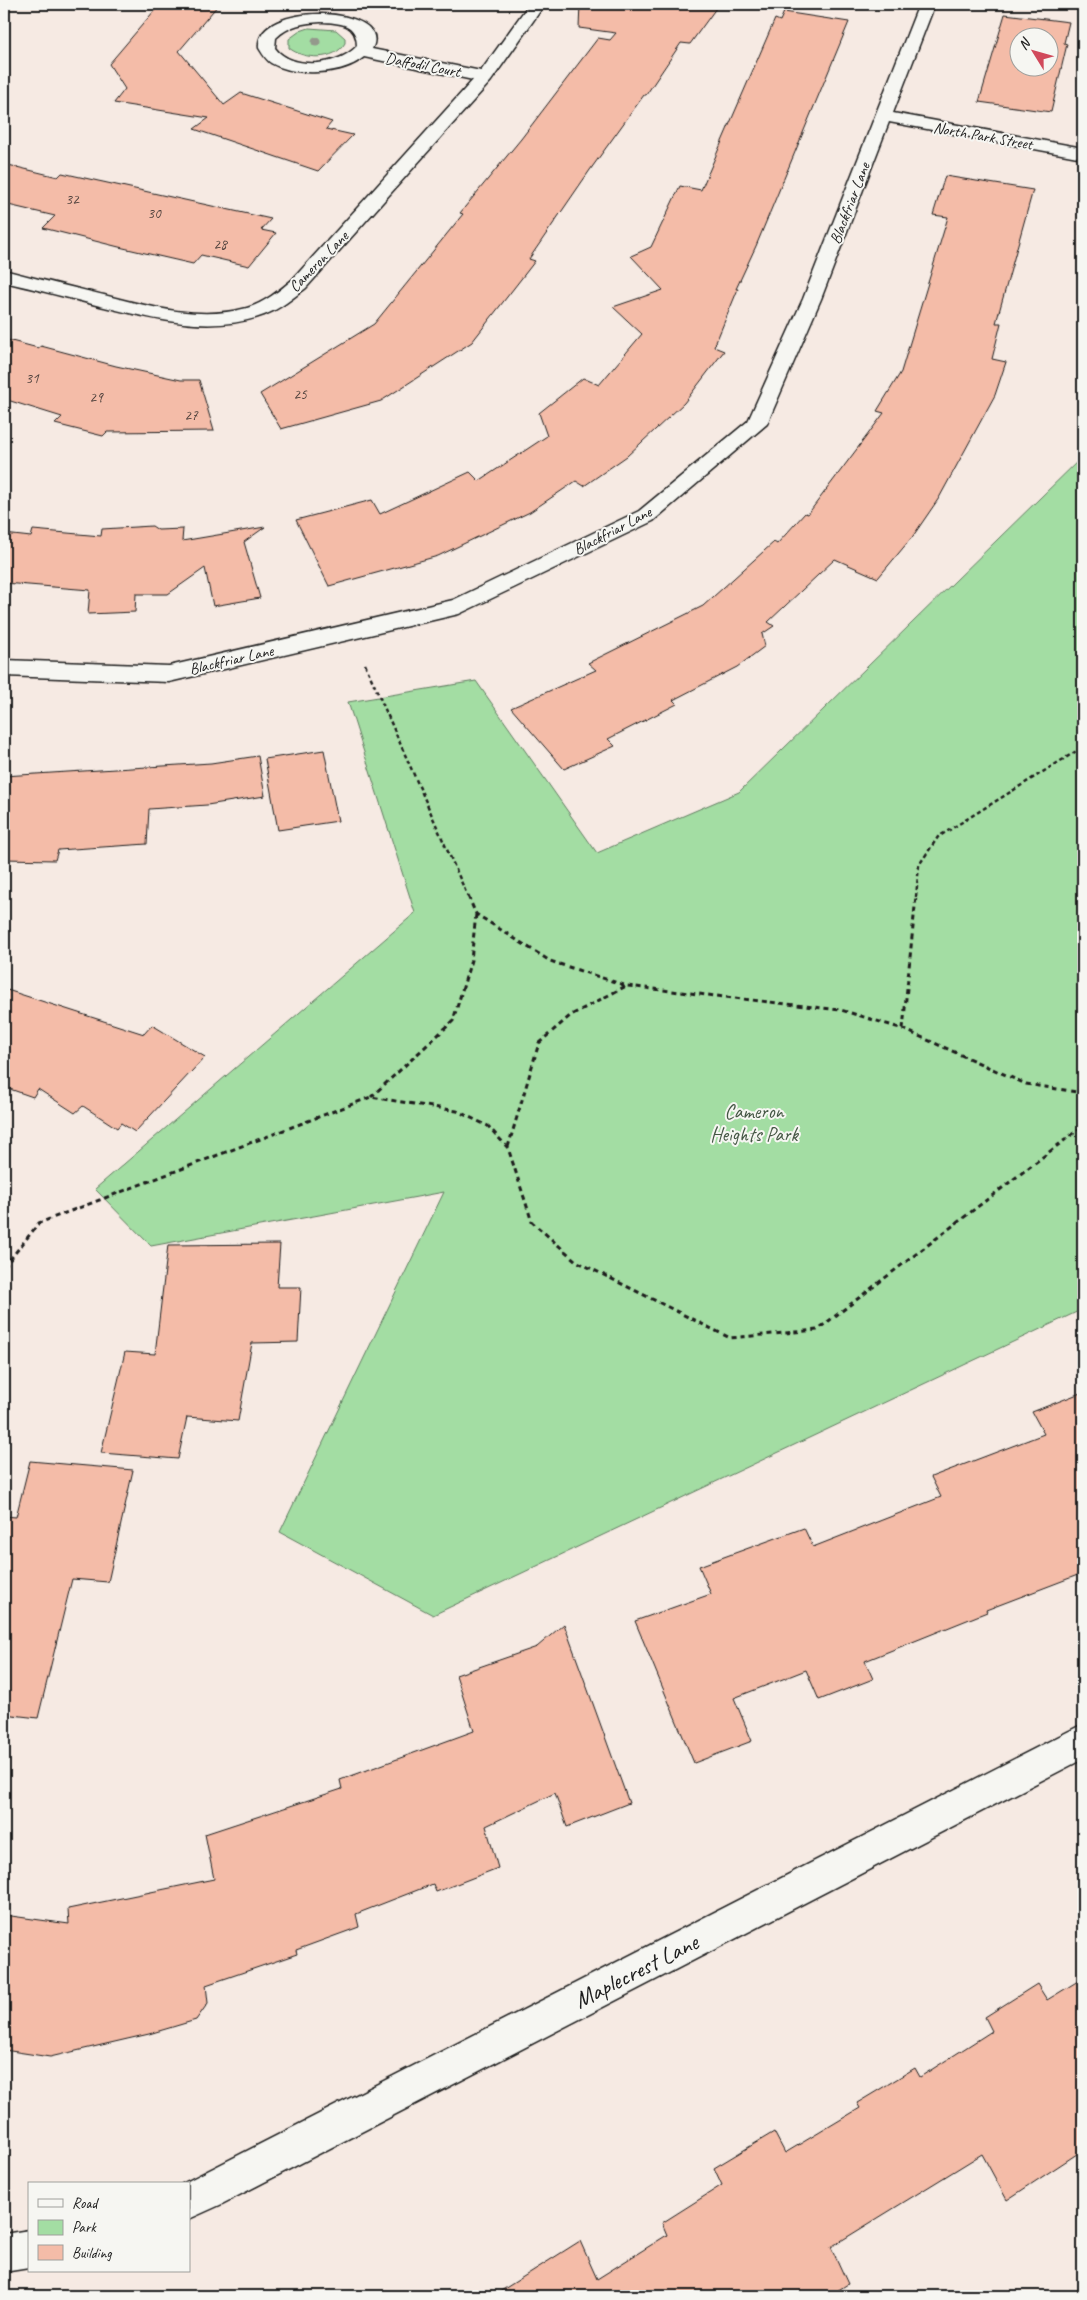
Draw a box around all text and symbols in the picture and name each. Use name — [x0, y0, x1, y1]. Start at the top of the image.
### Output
north arrow — [1010, 28, 1060, 78]
text: N — [1015, 34, 1035, 53]
street label: Daffodil Court — [384, 48, 464, 82]
street label: North Park Street — [932, 117, 1036, 155]
street label: Blackfriar Lane — [825, 158, 875, 247]
house number: 32 — [65, 190, 80, 209]
house number: 30 — [147, 204, 162, 223]
street label: Cameron Lane — [285, 226, 354, 296]
house number: 28 — [213, 235, 228, 254]
house number: 31 — [25, 369, 40, 388]
house number: 25 — [293, 385, 308, 404]
house number: 29 — [89, 388, 104, 407]
house number: 27 — [184, 406, 199, 425]
street label: Blackfriar Lane — [570, 501, 656, 560]
street label: Blackfriar Lane — [187, 640, 277, 679]
park label: Cameron Heights Park — [710, 1099, 800, 1147]
street label: Maplecrest Lane — [569, 1926, 705, 2015]
legend — [28, 2182, 190, 2272]
text: Road — [72, 2194, 99, 2213]
text: Park — [72, 2218, 97, 2237]
text: Building — [72, 2244, 112, 2263]

